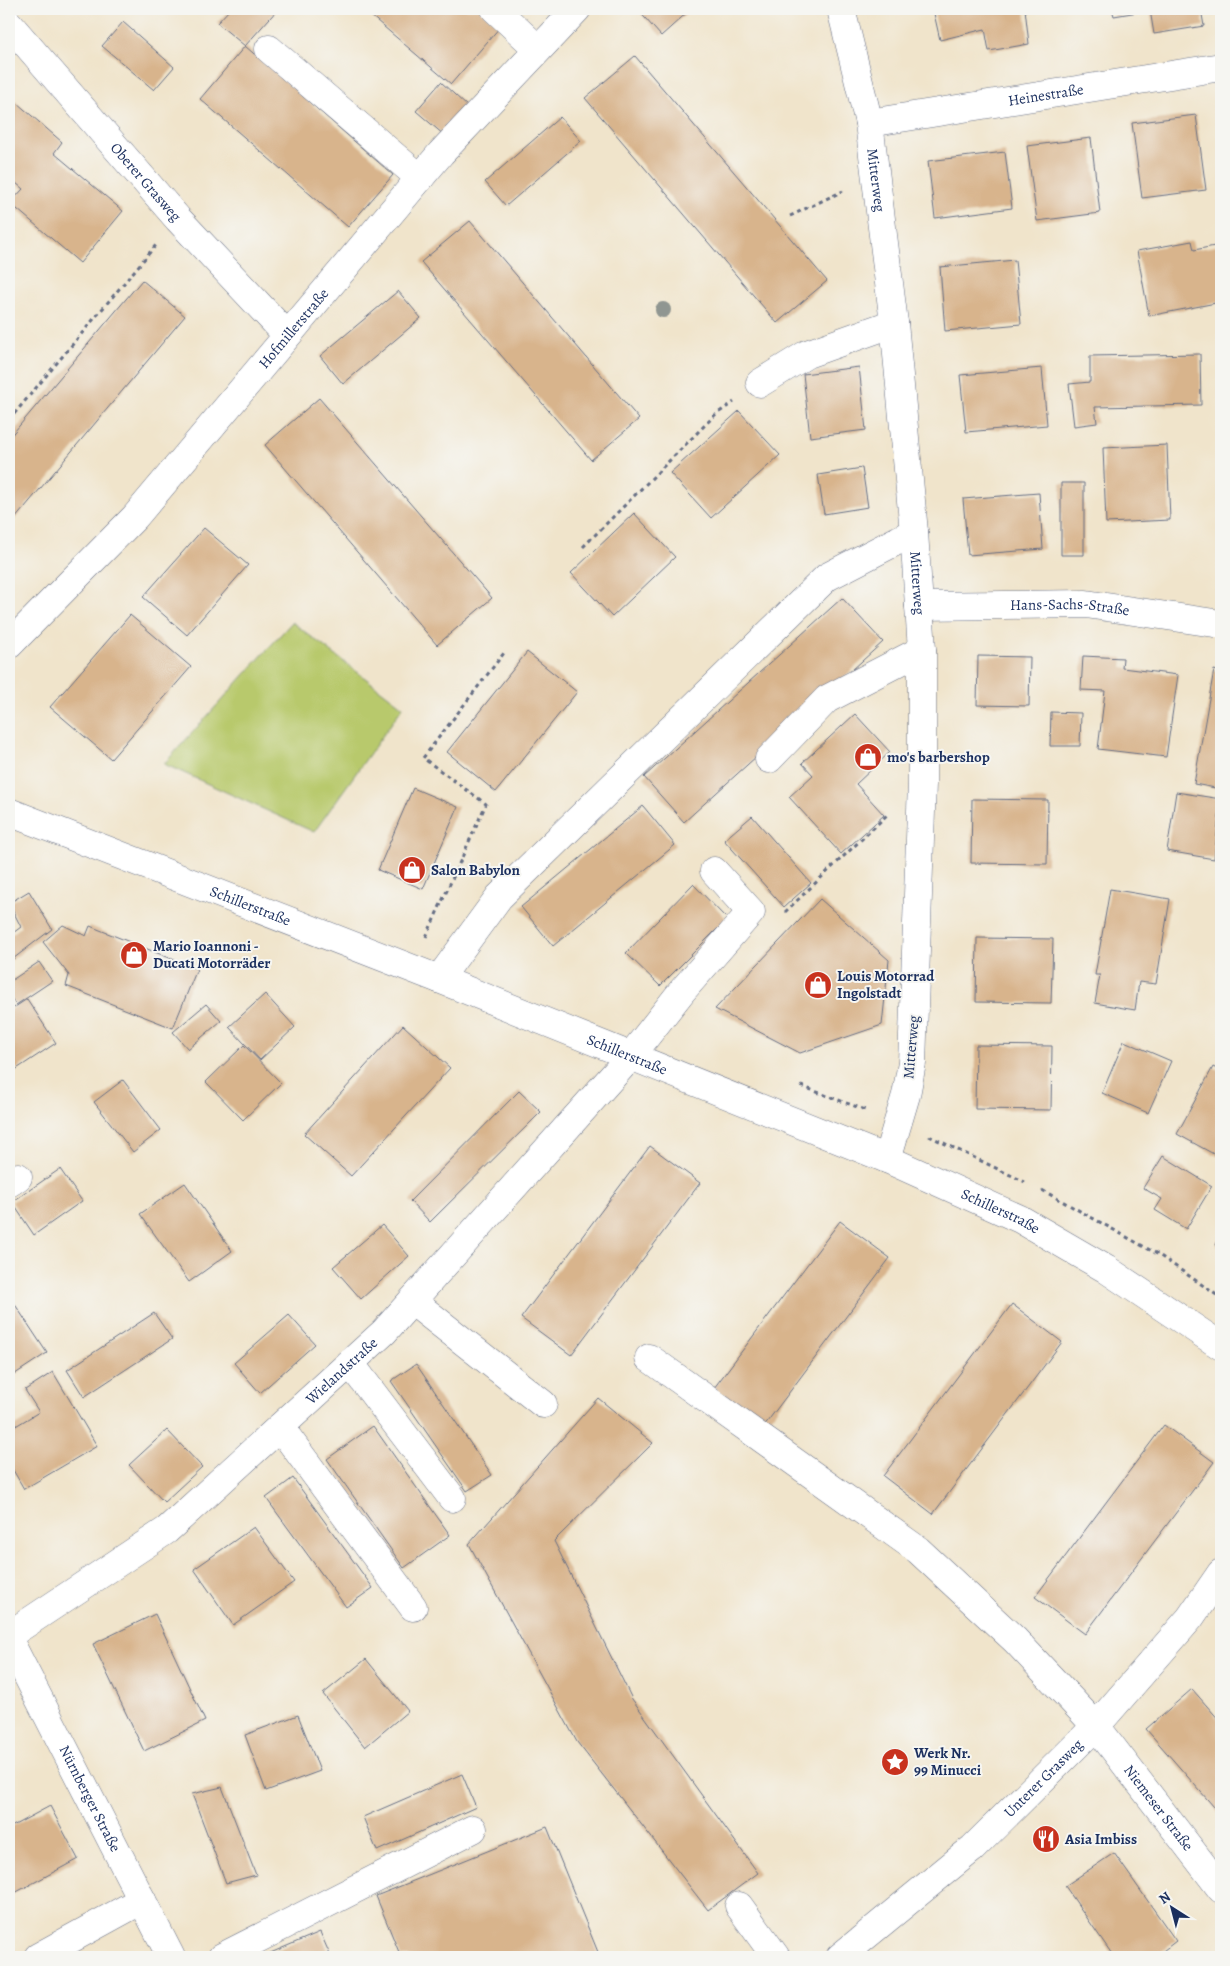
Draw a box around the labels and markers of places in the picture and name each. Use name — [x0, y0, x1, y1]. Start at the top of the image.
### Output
shop icon: mo's barbershop — [853, 742, 883, 772]
place label: mo's barbershop — [887, 747, 990, 767]
shop icon: Salon Babylon — [397, 855, 427, 885]
place label: Salon Babylon — [431, 860, 521, 880]
place label: Mario Ioannoni - Ducati Motorräder — [153, 936, 271, 973]
shop icon: Mario Ioannoni - Ducati Motorräder — [119, 940, 149, 970]
place label: Louis Motorrad Ingolstadt — [837, 966, 935, 1003]
shop icon: Louis Motorrad Ingolstadt — [803, 970, 833, 1000]
place label: Werk Nr. 99 Minucci — [913, 1743, 982, 1780]
place icon: Werk Nr. 99 Minucci — [880, 1747, 910, 1777]
restaurant icon: Asia Imbiss — [1031, 1824, 1061, 1854]
place label: Asia Imbiss — [1064, 1829, 1137, 1849]

